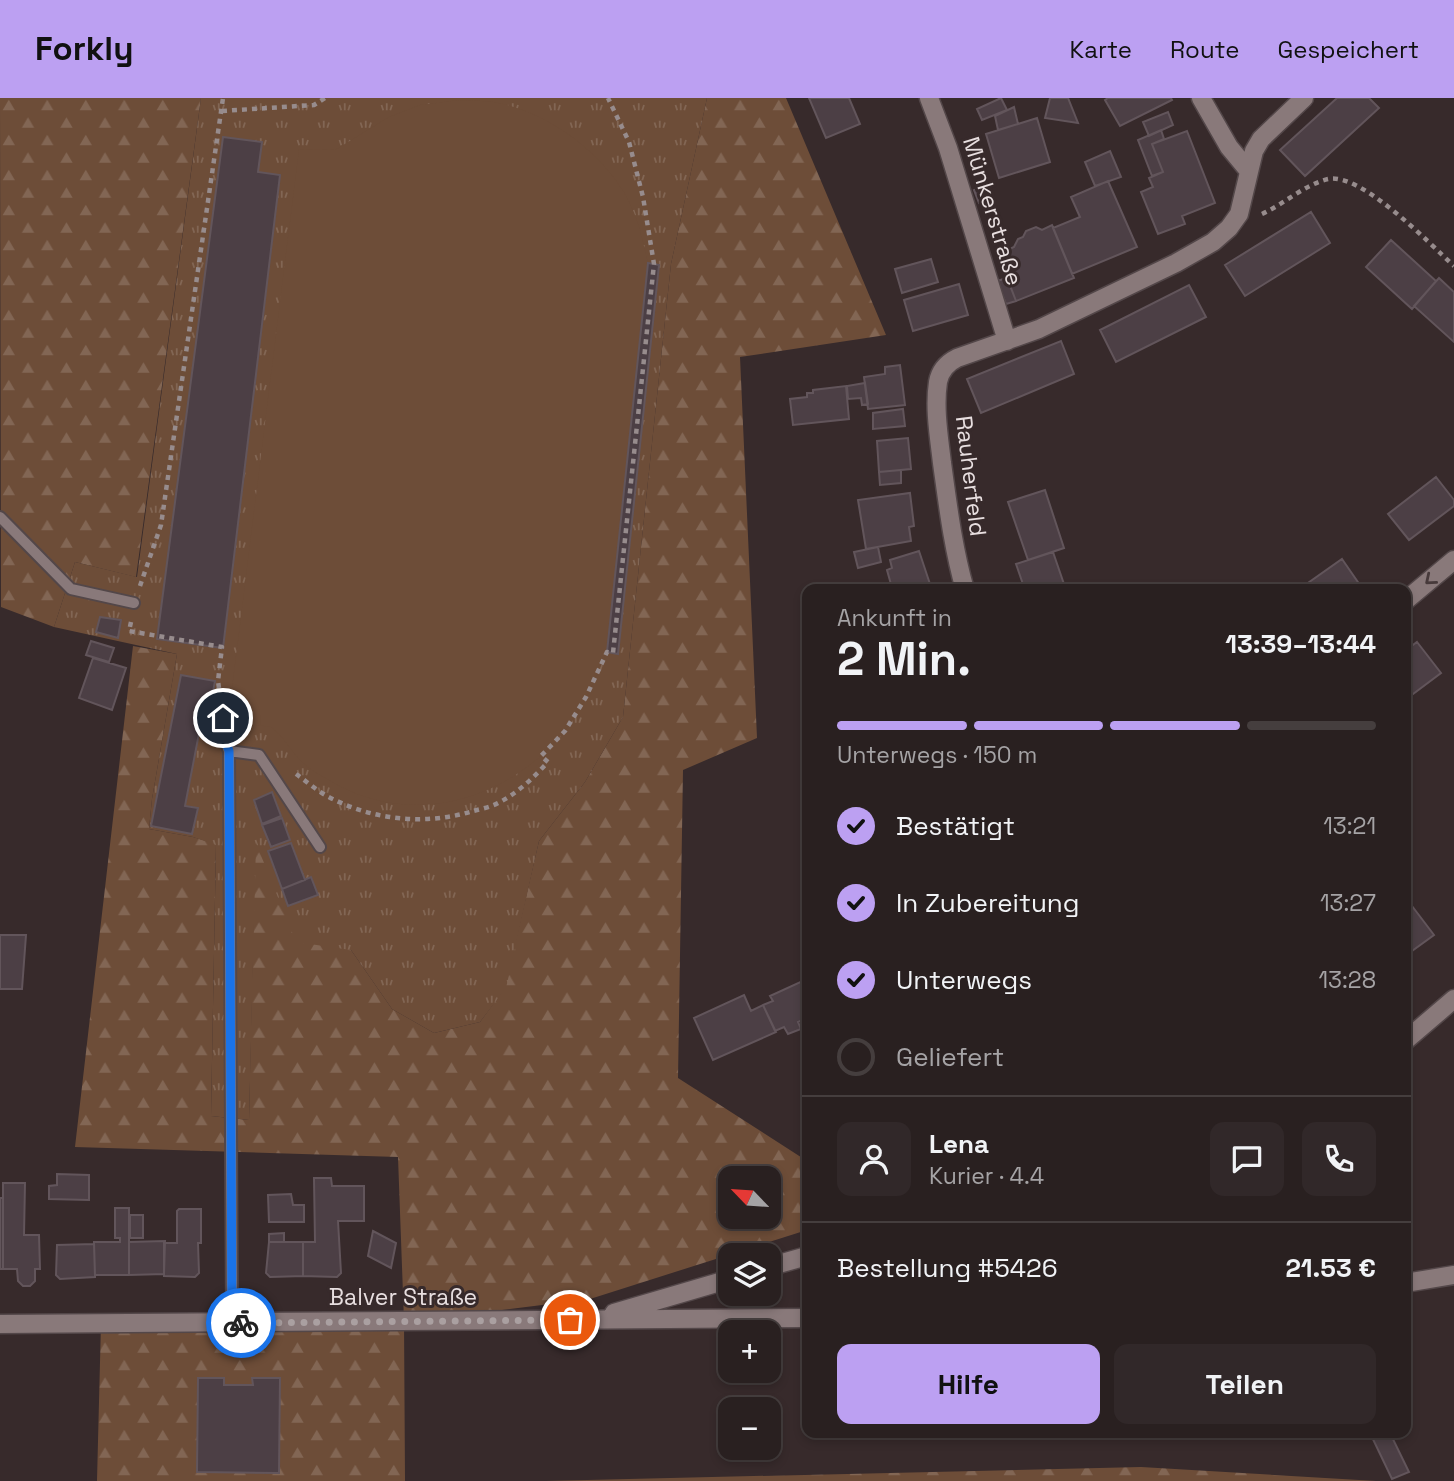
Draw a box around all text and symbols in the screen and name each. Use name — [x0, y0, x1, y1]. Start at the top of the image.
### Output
text: Forkly — [35, 28, 133, 70]
text: Karte — [1070, 34, 1132, 65]
text: Route — [1170, 34, 1239, 65]
text: Gespeichert — [1277, 34, 1419, 65]
street label: Münkerstraße — [956, 133, 1030, 289]
street label: Rauherfeld — [949, 414, 993, 538]
one-way arrow — [1425, 572, 1438, 584]
text: Ankunft in — [837, 603, 952, 633]
text: 13:39–13:44 — [1225, 627, 1376, 661]
text: 2 Min. — [837, 630, 971, 688]
pin — [193, 688, 253, 748]
icon: home — [204, 699, 242, 737]
text: Unterwegs · 150 m — [837, 740, 1037, 770]
icon: check — [837, 807, 875, 845]
text: Bestätigt — [896, 809, 1015, 843]
text: 13:21 — [1323, 811, 1376, 841]
icon: check — [837, 884, 875, 922]
text: In Zubereitung — [896, 886, 1080, 920]
text: 13:27 — [1320, 888, 1376, 918]
icon: check — [837, 961, 875, 999]
text: Unterwegs — [896, 963, 1032, 997]
text: 13:28 — [1318, 965, 1376, 995]
text: Geliefert — [896, 1040, 1004, 1074]
button: person — [837, 1122, 911, 1196]
button: chat — [1210, 1122, 1284, 1196]
button: phone — [1302, 1122, 1376, 1196]
text: Lena — [929, 1127, 989, 1161]
text: Kurier · 4.4 — [929, 1161, 1044, 1191]
north arrow — [718, 1166, 780, 1228]
map controls — [718, 1166, 781, 1460]
button: layers — [718, 1243, 781, 1306]
text: Bestellung #5426 — [837, 1251, 1058, 1285]
text: 21.53 € — [1285, 1251, 1376, 1285]
street label: Balver Straße — [329, 1282, 477, 1312]
courier — [206, 1288, 276, 1358]
pin — [540, 1290, 600, 1350]
icon: bag — [551, 1301, 589, 1339]
icon: bike — [222, 1304, 260, 1342]
button: + — [718, 1320, 781, 1383]
button: Hilfe — [837, 1344, 1100, 1424]
button: Teilen — [1114, 1344, 1376, 1424]
button: − — [718, 1397, 781, 1460]

